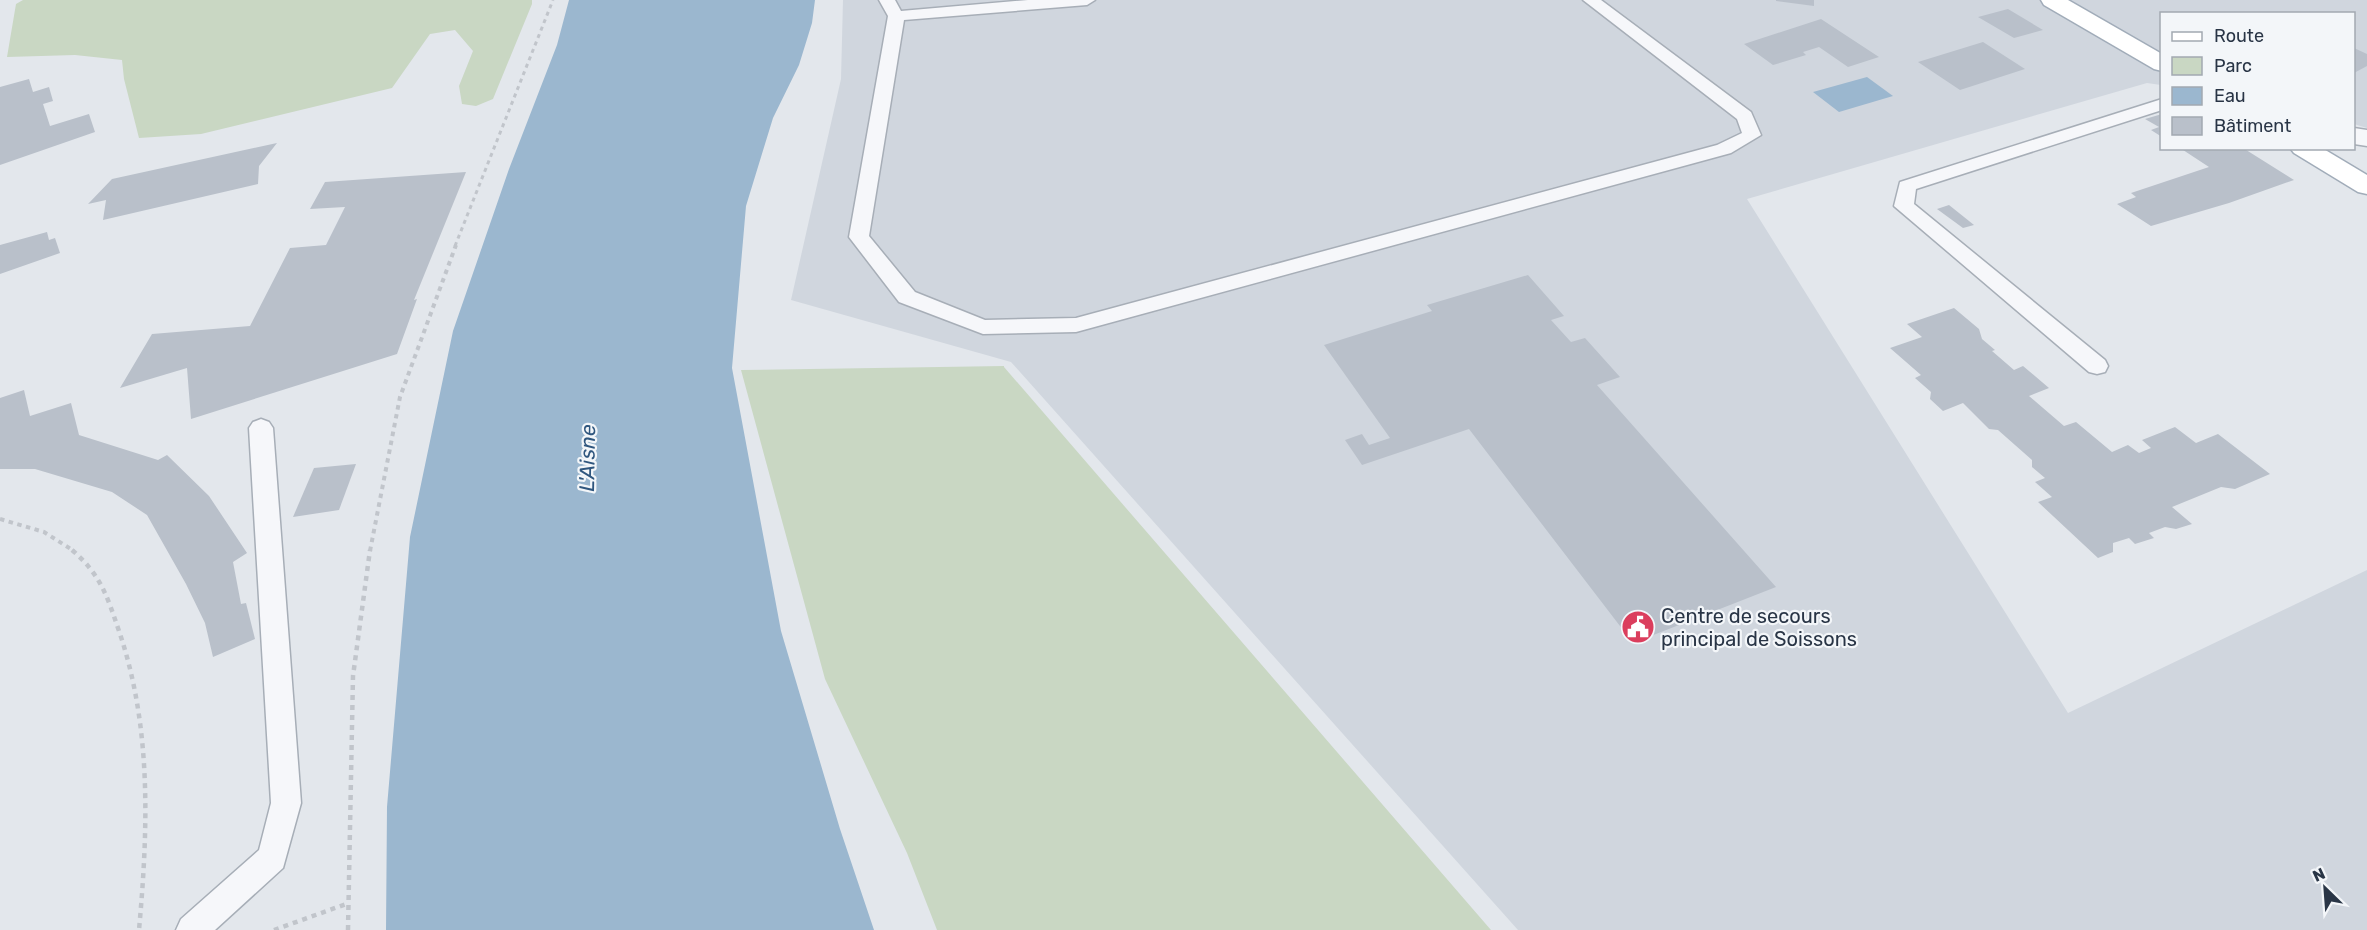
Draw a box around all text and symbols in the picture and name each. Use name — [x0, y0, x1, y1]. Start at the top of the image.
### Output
legend — [2160, 12, 2355, 150]
text: Route — [2214, 25, 2264, 47]
text: Parc — [2214, 55, 2252, 77]
text: Eau — [2214, 85, 2246, 107]
text: Bâtiment — [2214, 115, 2291, 137]
water label: L'Aisne — [574, 424, 600, 492]
place label: Centre de secours principal de Soissons — [1661, 604, 1857, 651]
public building icon: Centre de secours principal de Soissons — [1620, 609, 1656, 645]
north arrow — [2295, 858, 2355, 918]
text: N — [2310, 864, 2328, 886]

